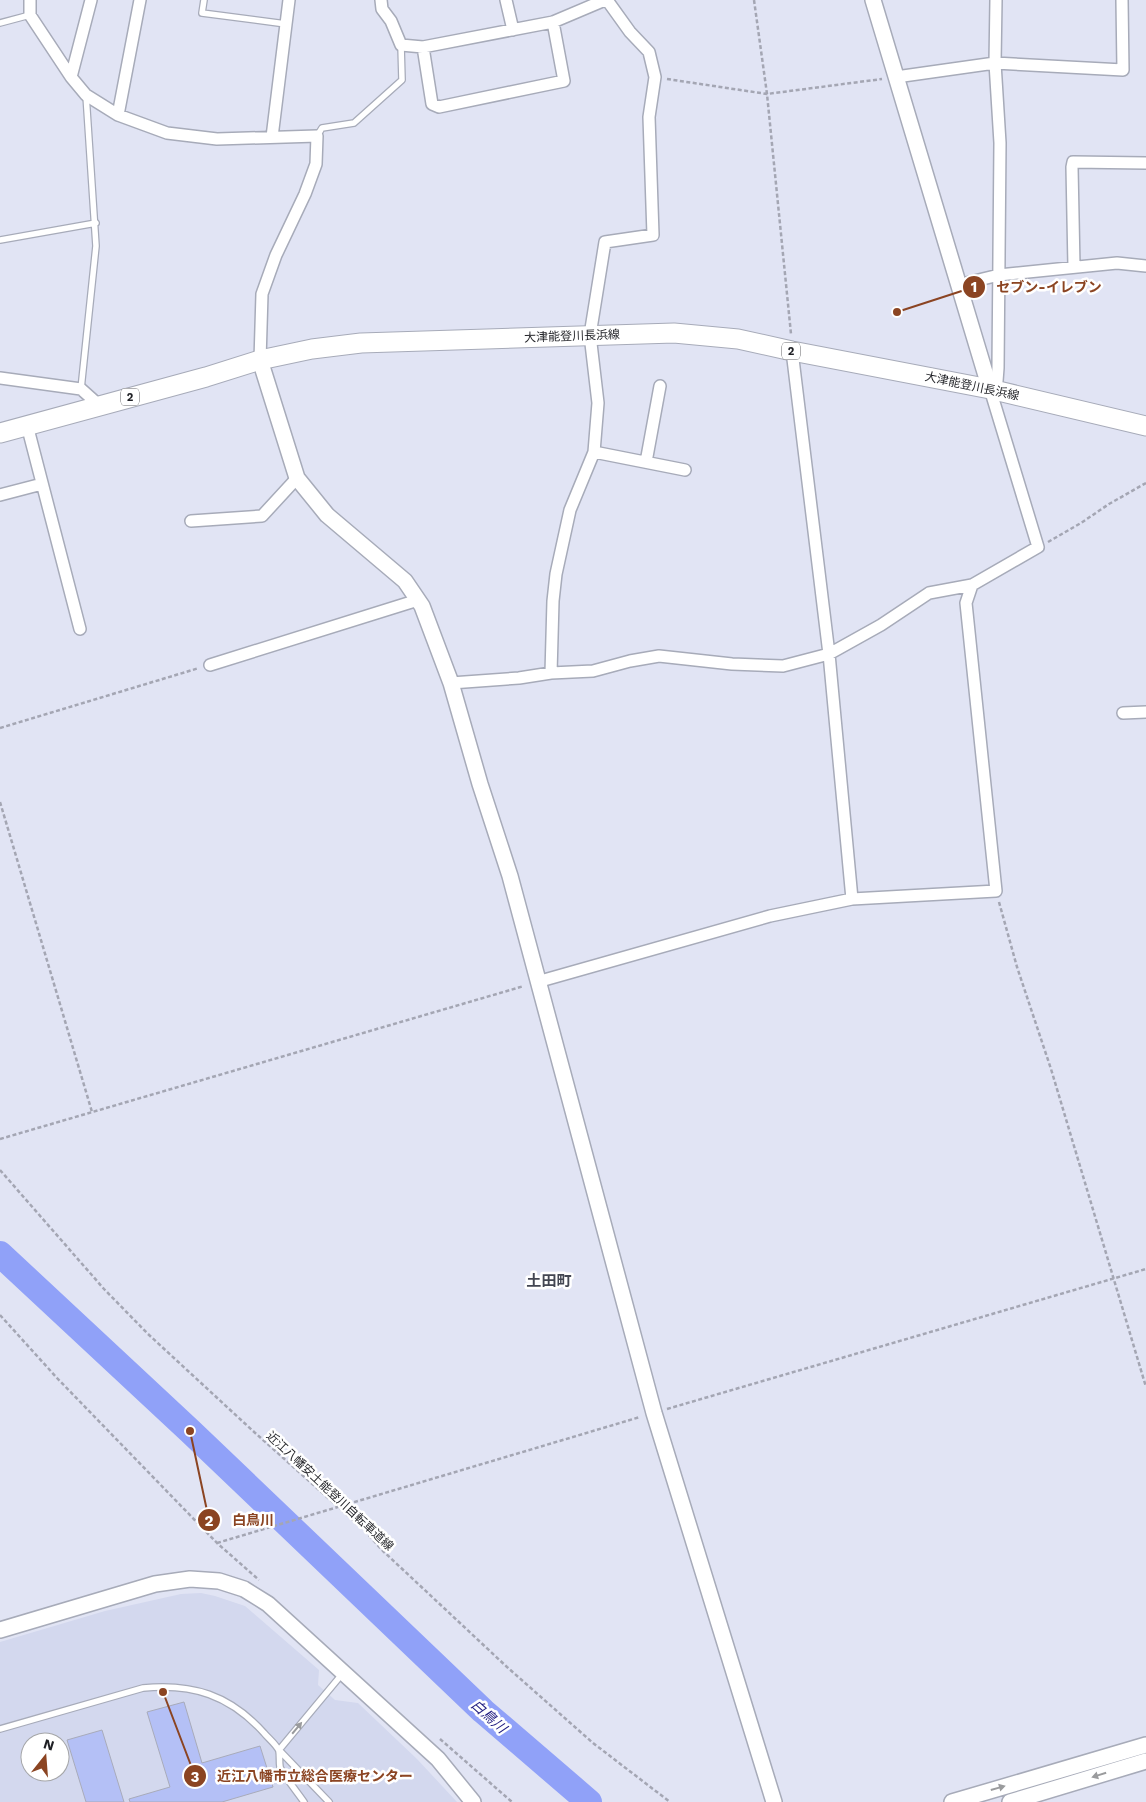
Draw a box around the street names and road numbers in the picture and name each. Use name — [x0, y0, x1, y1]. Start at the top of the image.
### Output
street label: 大津能登川長浜線 — [524, 327, 620, 345]
road number: 2 — [782, 342, 800, 360]
street label: 大津能登川長浜線 — [924, 369, 1020, 403]
road number: 2 — [121, 388, 139, 406]
street label: 近江八幡安土能登川自転車道線 — [264, 1429, 396, 1553]

